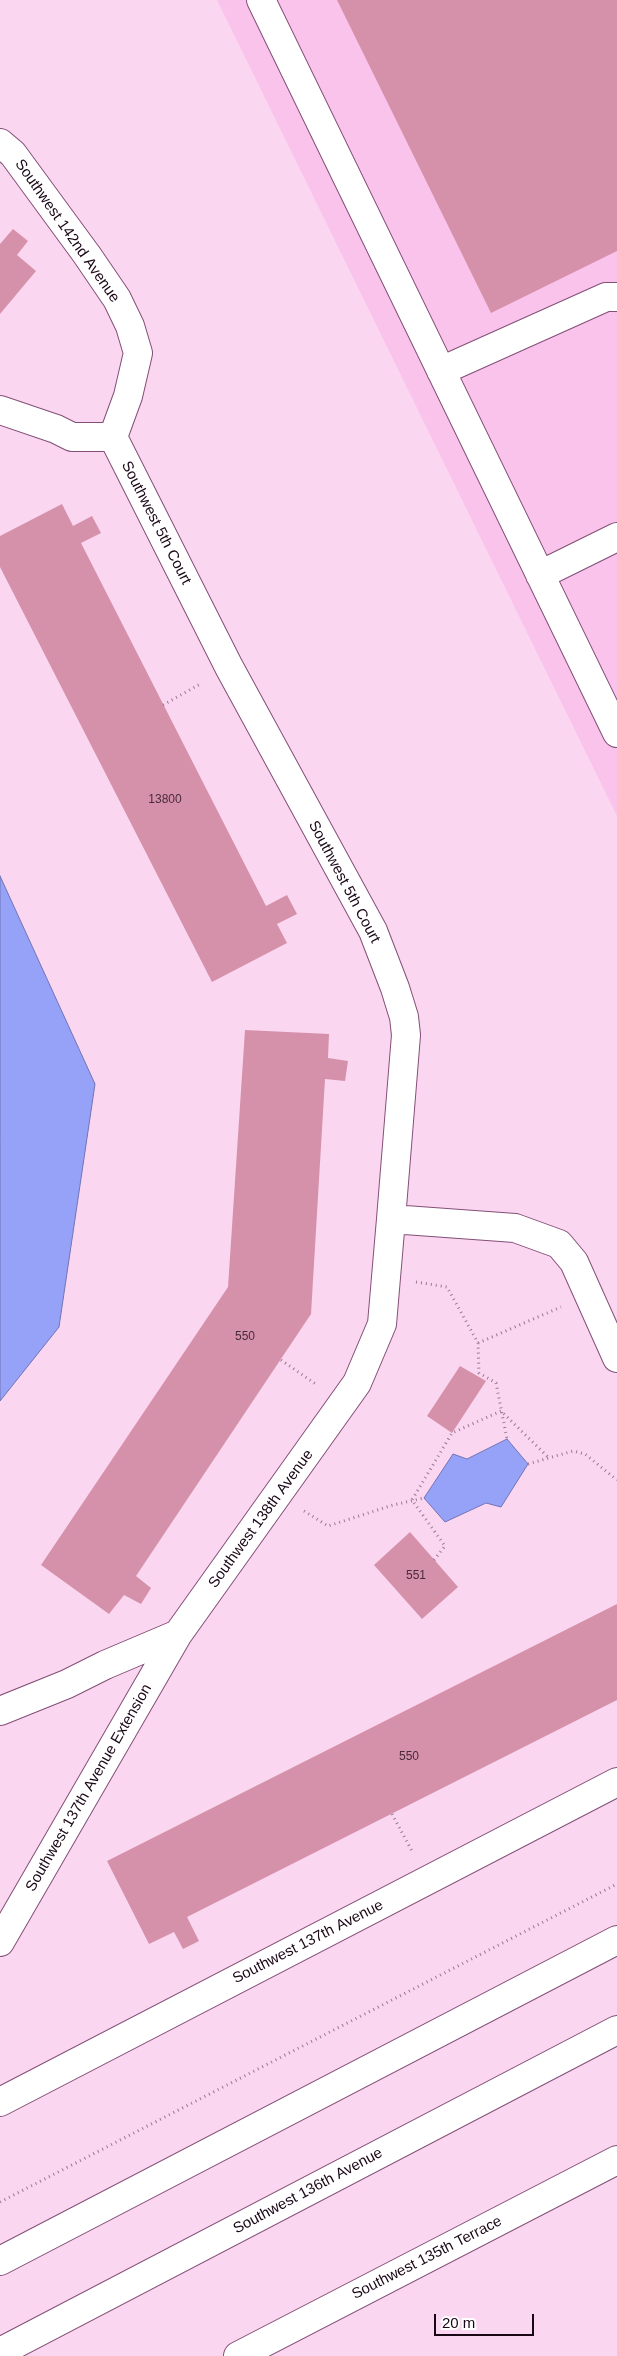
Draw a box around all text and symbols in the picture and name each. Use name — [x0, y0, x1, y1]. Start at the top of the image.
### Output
street label: Southwest 142nd Avenue — [11, 156, 123, 306]
street label: Southwest 5th Court — [117, 458, 195, 588]
house number: 13800 — [148, 793, 182, 807]
street label: Southwest 5th Court — [304, 818, 384, 946]
house number: 550 — [235, 1330, 255, 1344]
street label: Southwest 138th Avenue — [205, 1446, 317, 1592]
house number: 551 — [406, 1569, 426, 1583]
street label: Southwest 137th Avenue Extension — [22, 1681, 156, 1895]
house number: 550 — [399, 1750, 419, 1764]
street label: Southwest 137th Avenue — [230, 1896, 386, 1988]
street label: Southwest 136th Avenue — [230, 2144, 386, 2238]
street label: Southwest 135th Terrace — [349, 2212, 505, 2304]
scale bar — [437, 2304, 537, 2336]
text: 20 m — [442, 2314, 475, 2331]

